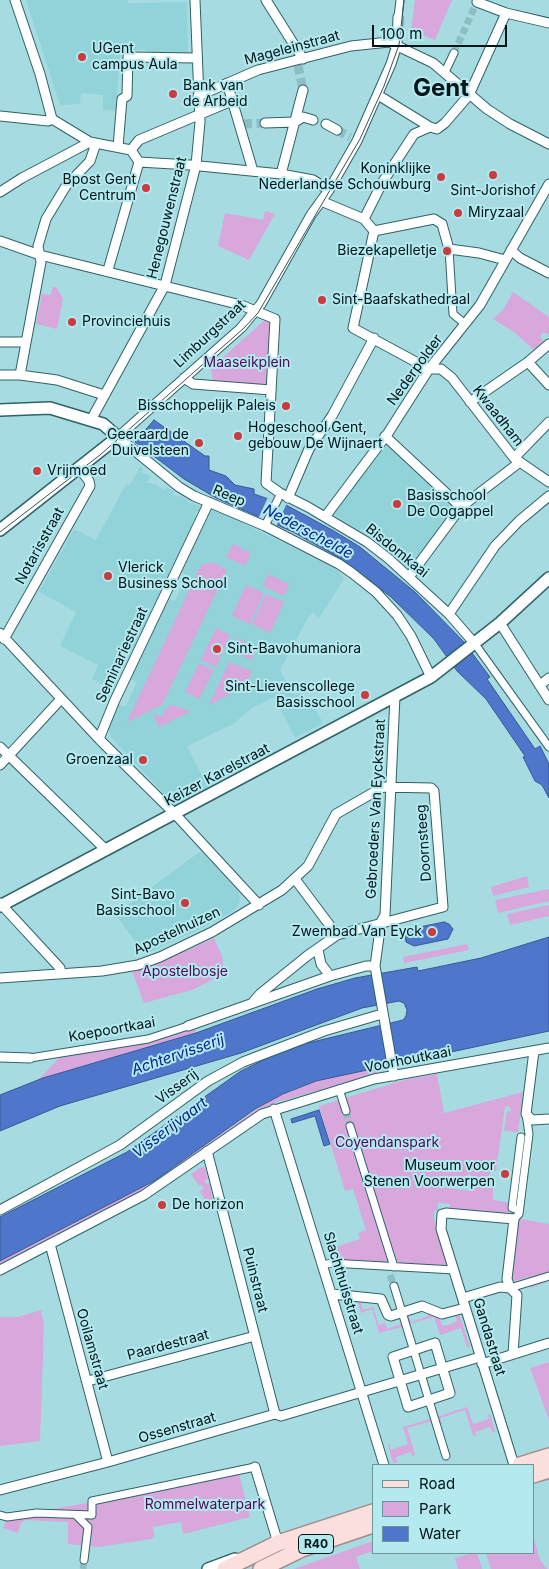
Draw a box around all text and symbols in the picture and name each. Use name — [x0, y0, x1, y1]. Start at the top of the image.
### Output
scale bar — [374, 15, 509, 47]
text: 100 m — [380, 24, 422, 43]
street label: Mageleinstraat — [242, 27, 342, 69]
place label: UGent campus Aula — [92, 41, 178, 74]
marker: UGent campus Aula — [76, 51, 88, 63]
district label: Gent — [413, 75, 469, 103]
place label: Bank van de Arbeid — [183, 78, 248, 110]
marker: Bank van de Arbeid — [167, 88, 179, 100]
street label: Henegouwenstraat — [144, 155, 190, 281]
place label: Koninklijke Nederlandse Schouwburg — [259, 161, 431, 193]
marker: Sint-Jorishof — [487, 169, 499, 181]
marker: Koninklijke Nederlandse Schouwburg — [435, 171, 447, 183]
place label: Bpost Gent Centrum — [63, 172, 136, 204]
marker: Bpost Gent Centrum — [140, 182, 152, 194]
place label: Sint-Jorishof — [450, 183, 536, 199]
place label: Miryzaal — [468, 205, 524, 221]
marker: Miryzaal — [452, 207, 464, 219]
place label: Biezekapelletje — [337, 243, 437, 259]
marker: Biezekapelletje — [441, 245, 453, 257]
place label: Sint-Baafskathedraal — [332, 292, 470, 308]
marker: Sint-Baafskathedraal — [316, 294, 328, 306]
street label: Limburgstraat — [171, 297, 249, 371]
place label: Provinciehuis — [82, 314, 171, 330]
marker: Provinciehuis — [66, 316, 78, 328]
street label: Nederpolder — [384, 331, 446, 409]
park label: Maaseikplein — [204, 355, 290, 371]
street label: Kwaadham — [469, 382, 527, 450]
place label: Bisschoppelijk Paleis — [138, 398, 276, 414]
marker: Bisschoppelijk Paleis — [280, 400, 292, 412]
place label: Hogeschool Gent, gebouw De Wijnaert — [248, 420, 383, 452]
place label: Geeraard de Duivelsteen — [107, 427, 189, 460]
marker: Hogeschool Gent, gebouw De Wijnaert — [232, 430, 244, 442]
marker: Geeraard de Duivelsteen — [193, 437, 205, 449]
place label: Vrijmoed — [47, 463, 106, 479]
marker: Vrijmoed — [31, 465, 43, 477]
street label: Reep — [210, 482, 248, 510]
place label: Basisschool De Oogappel — [407, 488, 493, 520]
marker: Basisschool De Oogappel — [391, 498, 403, 510]
water label: Nederschelde — [260, 501, 356, 563]
street label: Notarisstraat — [12, 505, 68, 587]
street label: Bisdomkaai — [362, 521, 432, 581]
place label: Vlerick Business School — [118, 560, 227, 592]
marker: Vlerick Business School — [102, 570, 114, 582]
street label: Seminariestraat — [93, 605, 151, 705]
place label: Sint-Bavohumaniora — [227, 641, 361, 657]
marker: Sint-Bavohumaniora — [211, 643, 223, 655]
place label: Sint-Lievenscollege Basisschool — [225, 679, 355, 712]
marker: Sint-Lievenscollege Basisschool — [359, 689, 371, 701]
street label: Gebroeders Van Eyckstraat — [363, 719, 389, 899]
street label: Keizer Karelstraat — [162, 740, 272, 810]
place label: Groenzaal — [66, 752, 133, 768]
marker: Groenzaal — [137, 754, 149, 766]
street label: Doornsteeg — [413, 804, 435, 882]
place label: Sint-Bavo Basisschool — [96, 887, 175, 920]
marker: Sint-Bavo Basisschool — [179, 897, 191, 909]
street label: Apostelhuizen — [131, 904, 223, 958]
place label: Zwembad Van Eyck — [292, 924, 422, 940]
marker: Zwembad Van Eyck — [426, 926, 438, 938]
park label: Apostelbosje — [142, 964, 228, 980]
street label: Koepoortkaai — [67, 1014, 157, 1046]
water label: Achtervisserij — [129, 1031, 227, 1079]
street label: Voorhoutkaai — [363, 1043, 453, 1077]
street label: Visserij — [153, 1066, 201, 1108]
water label: Visserijvaart — [129, 1094, 211, 1162]
park label: Coyendanspark — [335, 1135, 439, 1151]
place label: Museum voor Stenen Voorwerpen — [364, 1158, 495, 1190]
marker: Museum voor Stenen Voorwerpen — [499, 1168, 511, 1180]
place label: De horizon — [172, 1197, 244, 1213]
marker: De horizon — [156, 1199, 168, 1211]
street label: Slachthuisstraat — [319, 1230, 367, 1336]
street label: Puinstraat — [239, 1246, 271, 1314]
street label: Gandastraat — [469, 1296, 509, 1378]
street label: Ooilamstraat — [72, 1307, 112, 1391]
street label: Paardestraat — [125, 1326, 211, 1364]
street label: Ossenstraat — [136, 1409, 218, 1447]
legend — [372, 1464, 534, 1554]
text: Road — [419, 1474, 455, 1493]
park label: Rommelwaterpark — [145, 1497, 265, 1513]
text: Park — [419, 1499, 451, 1518]
text: Water — [419, 1524, 461, 1543]
road number: R40 — [298, 1535, 334, 1554]

